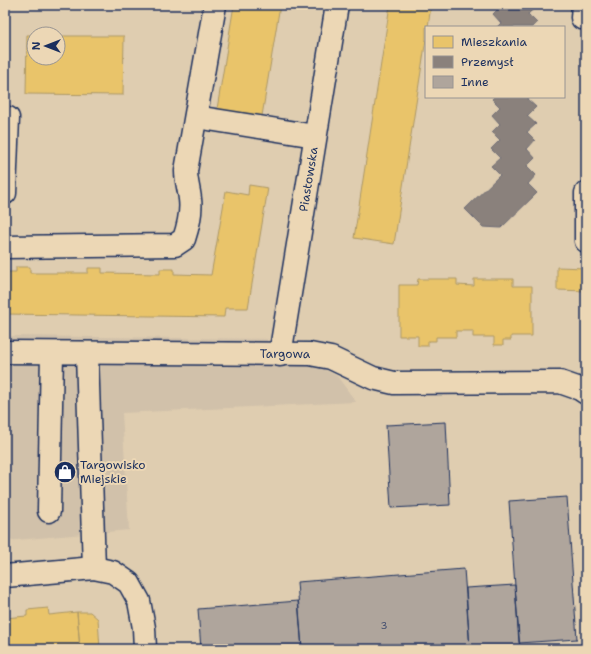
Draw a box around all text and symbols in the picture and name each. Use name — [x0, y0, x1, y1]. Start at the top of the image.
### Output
north arrow — [26, 26, 66, 66]
legend — [425, 26, 565, 98]
text: Mieszkania — [461, 34, 527, 50]
text: N — [29, 41, 44, 50]
text: Przemysł — [461, 54, 514, 70]
text: Inne — [461, 74, 489, 90]
street label: Piastowska — [295, 145, 322, 213]
street label: Targowa — [260, 346, 311, 362]
place label: Targowisko Miejskie — [80, 457, 146, 487]
shop icon: Targowisko Miejskie — [52, 459, 78, 485]
house number: 3 — [381, 619, 388, 632]

